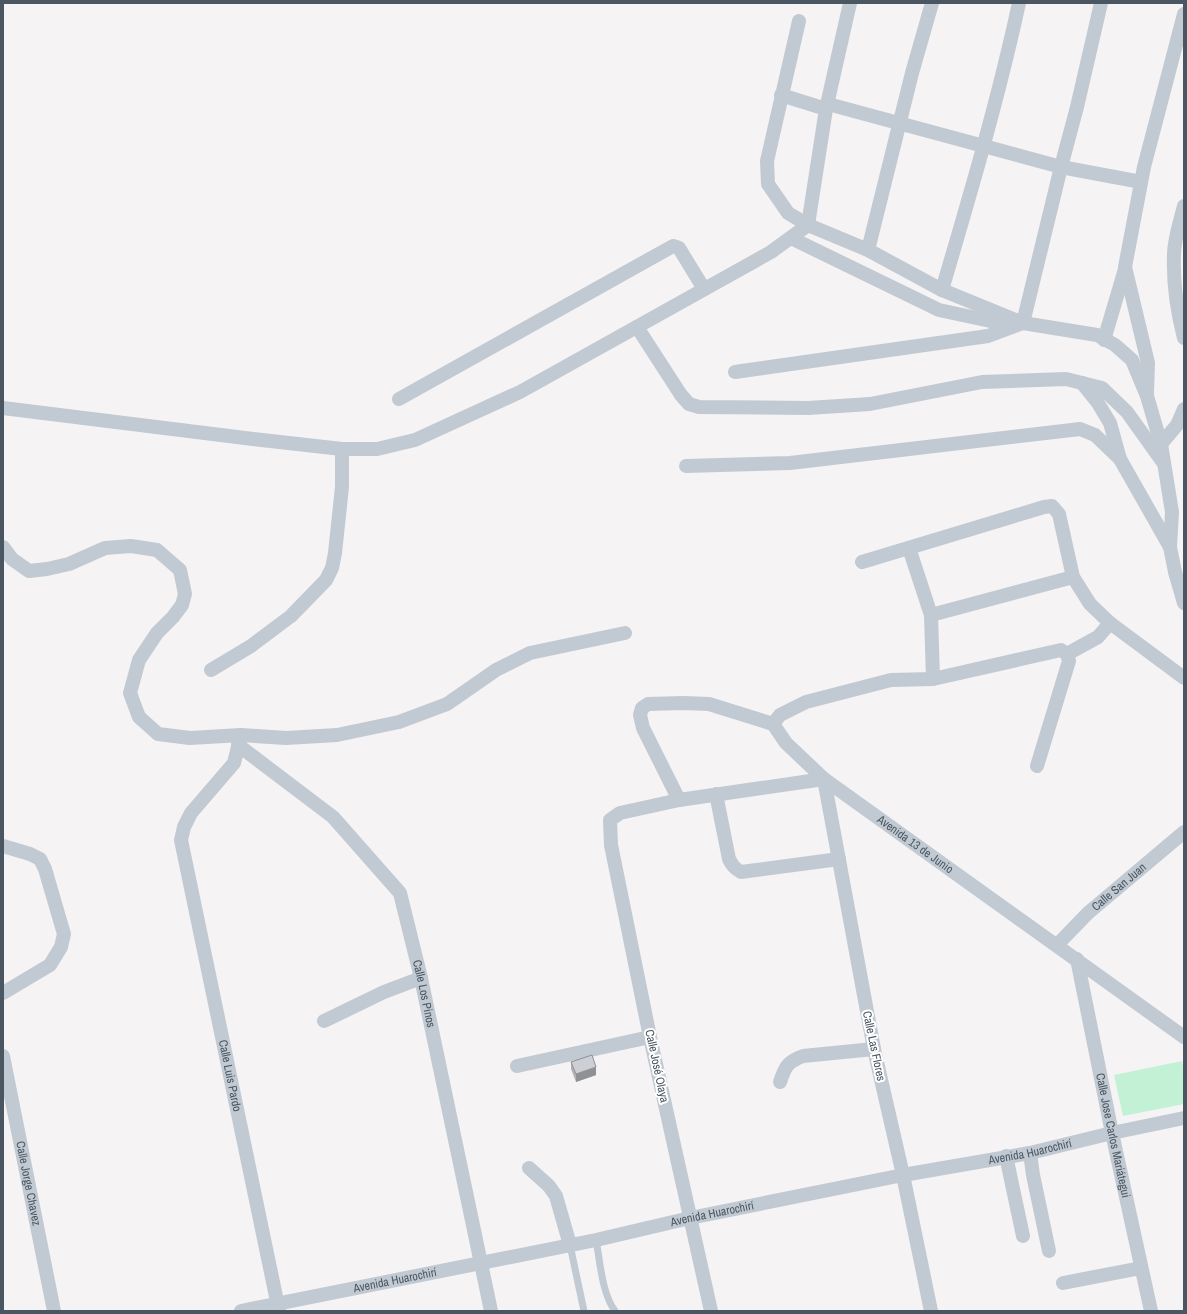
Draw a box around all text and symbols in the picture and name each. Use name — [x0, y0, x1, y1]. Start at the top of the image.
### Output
street label: Avenida 13 de Junio — [873, 811, 957, 877]
street label: Calle San Juan — [1088, 859, 1150, 915]
street label: Calle Los Pinos — [409, 958, 439, 1029]
street label: Calle Las Flores — [859, 1010, 889, 1083]
street label: Calle José Olaya — [641, 1028, 673, 1105]
street label: Calle Luis Pardo — [215, 1038, 245, 1113]
street label: Calle Jose Carlos Mariátegui — [1092, 1072, 1134, 1199]
street label: Avenida Huarochirí — [986, 1135, 1074, 1168]
street label: Calle Jorge Chavez — [12, 1140, 45, 1227]
street label: Avenida Huarochirí — [668, 1197, 755, 1231]
street label: Avenida Huarochirí — [351, 1264, 438, 1297]

